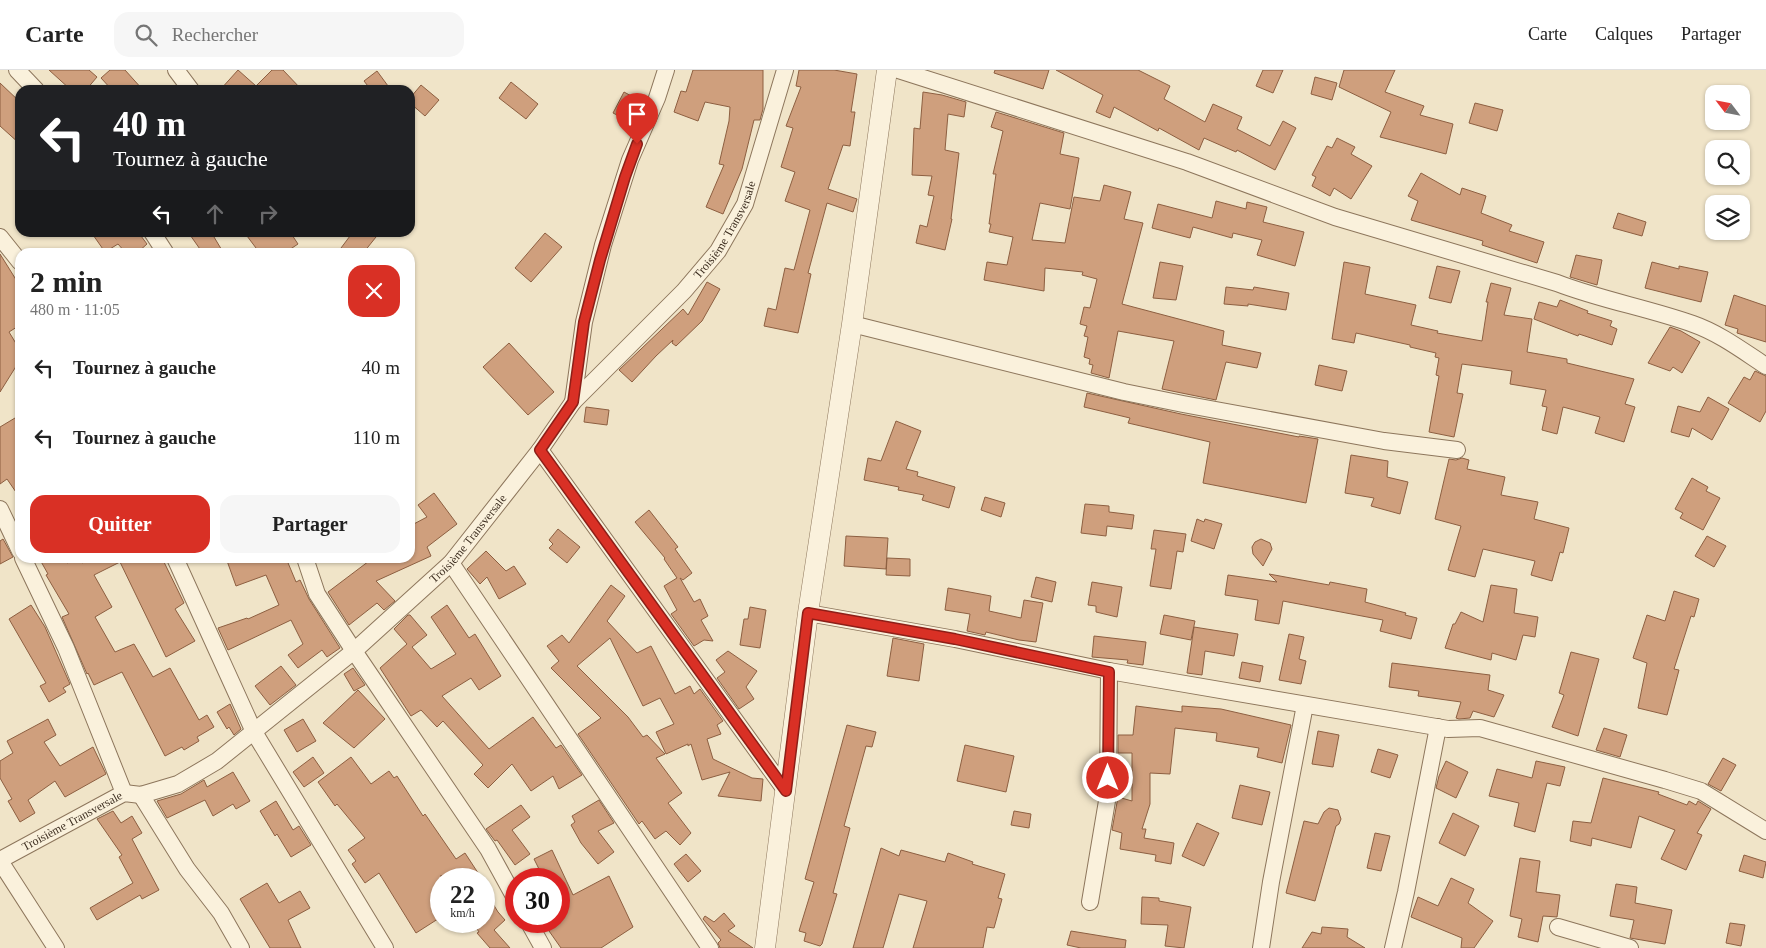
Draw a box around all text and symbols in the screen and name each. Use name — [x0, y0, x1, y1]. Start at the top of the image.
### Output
search box — [114, 12, 464, 57]
text: Carte — [25, 21, 84, 47]
icon: search — [132, 21, 160, 49]
text: Rechercher — [172, 24, 258, 45]
text: Carte — [1528, 24, 1567, 44]
text: Calques — [1595, 24, 1653, 44]
text: Partager — [1681, 24, 1741, 44]
north arrow — [1705, 85, 1750, 130]
map controls — [1705, 85, 1750, 240]
pin — [616, 93, 658, 144]
icon: arrive — [623, 100, 651, 128]
icon: left — [30, 105, 95, 170]
text: 40 m — [113, 105, 186, 144]
button: search — [1705, 140, 1750, 185]
text: Tournez à gauche — [113, 146, 268, 171]
street label: Troisième Transversale — [691, 179, 758, 282]
button: layers — [1705, 195, 1750, 240]
icon: left — [148, 200, 176, 228]
icon: ahead — [201, 200, 229, 228]
icon: right — [254, 200, 282, 228]
text: 2 min — [30, 265, 103, 298]
button: close — [348, 265, 400, 317]
text: 480 m · 11:05 — [30, 301, 120, 318]
icon: left — [30, 354, 58, 382]
text: Tournez à gauche — [73, 357, 216, 378]
text: 40 m — [361, 357, 400, 378]
icon: left — [30, 424, 58, 452]
text: Tournez à gauche — [73, 427, 216, 448]
text: 110 m — [353, 427, 400, 448]
street label: Troisième Transversale — [427, 492, 509, 586]
button: Quitter — [30, 495, 210, 553]
button: Partager — [220, 495, 400, 553]
position arrow — [1081, 751, 1133, 803]
street label: Troisième Transversale — [20, 788, 125, 854]
speed limit sign: 30 — [505, 868, 570, 933]
text: 22 — [450, 881, 475, 908]
text: km/h — [450, 906, 475, 920]

